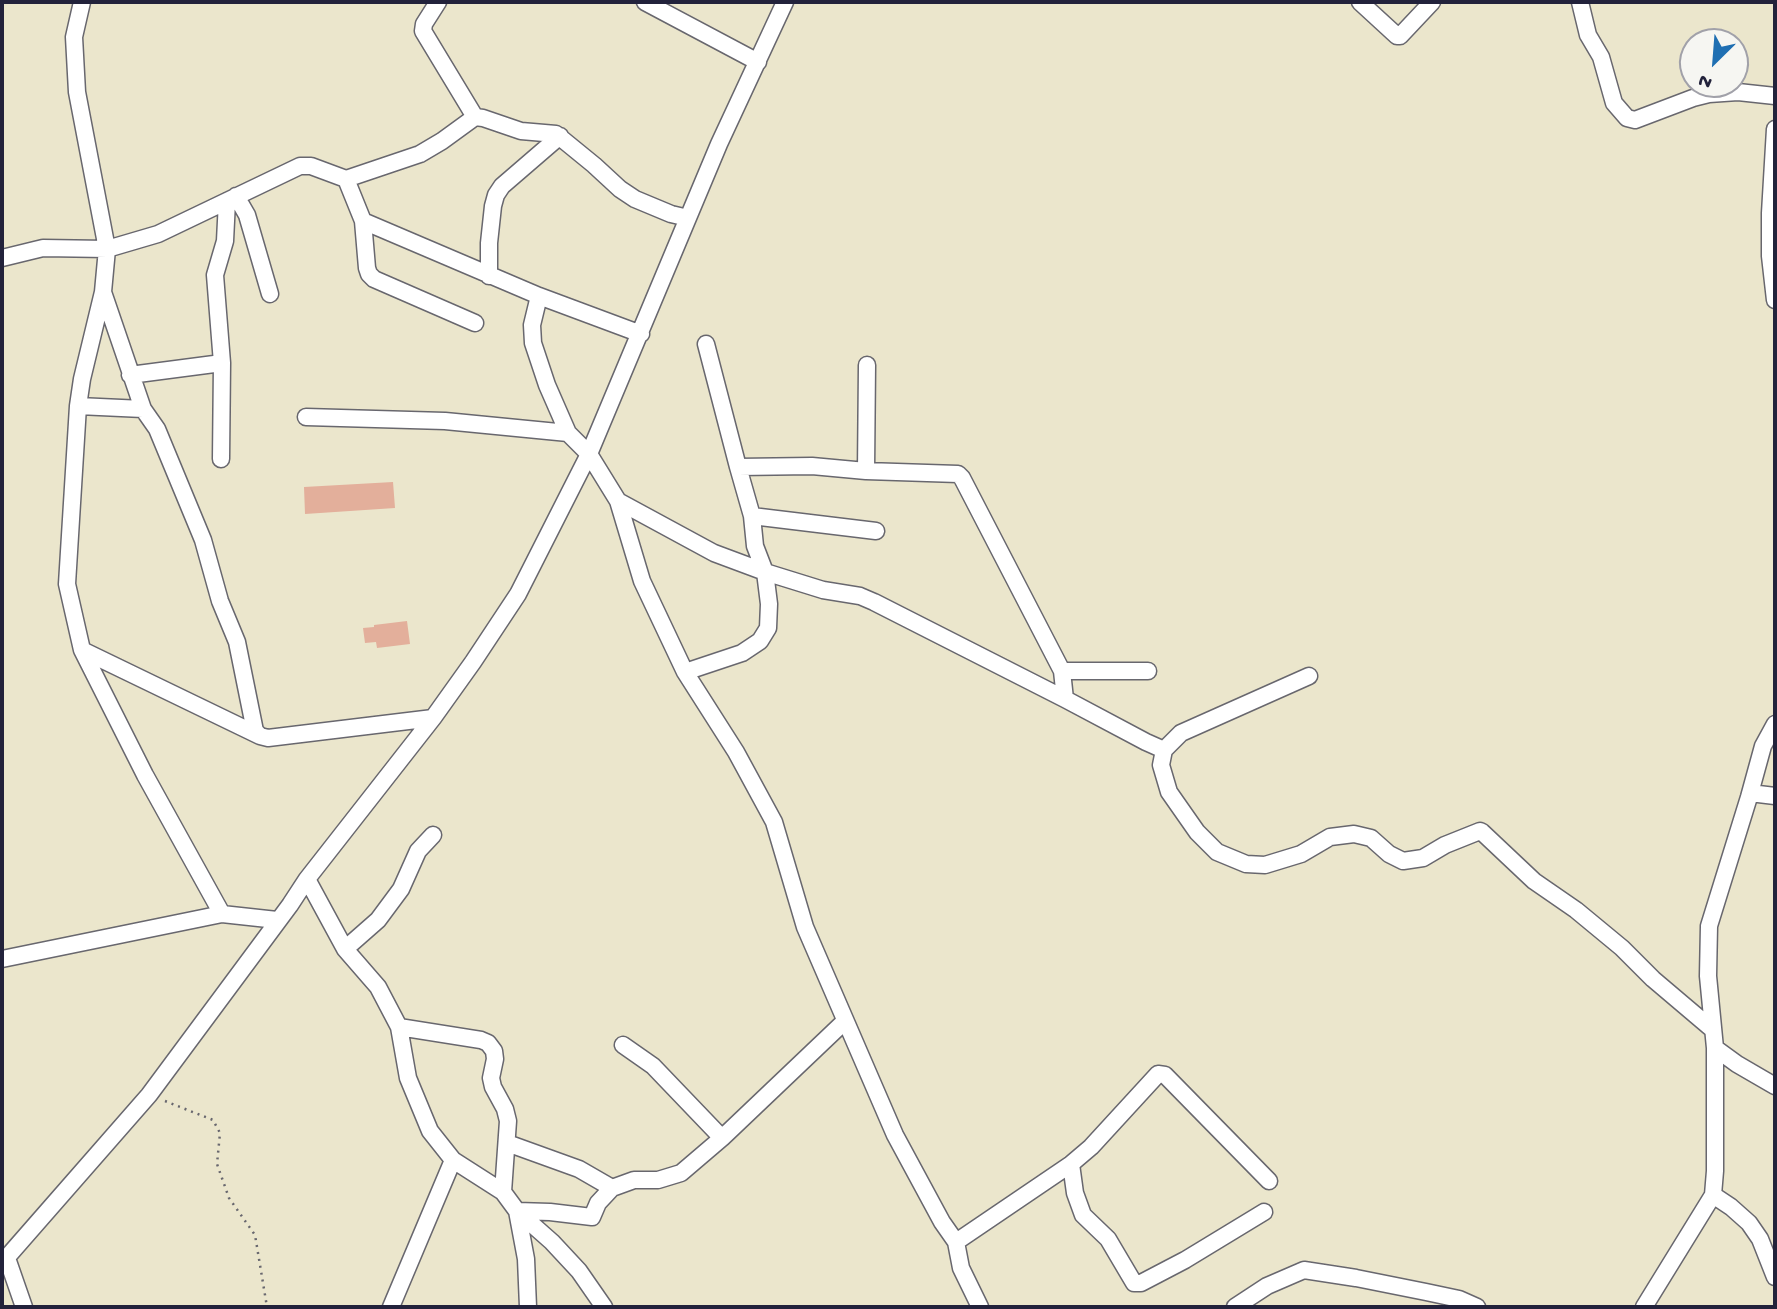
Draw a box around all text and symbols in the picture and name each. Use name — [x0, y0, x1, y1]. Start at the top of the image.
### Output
north arrow — [1679, 28, 1749, 98]
text: N — [1695, 68, 1716, 94]

